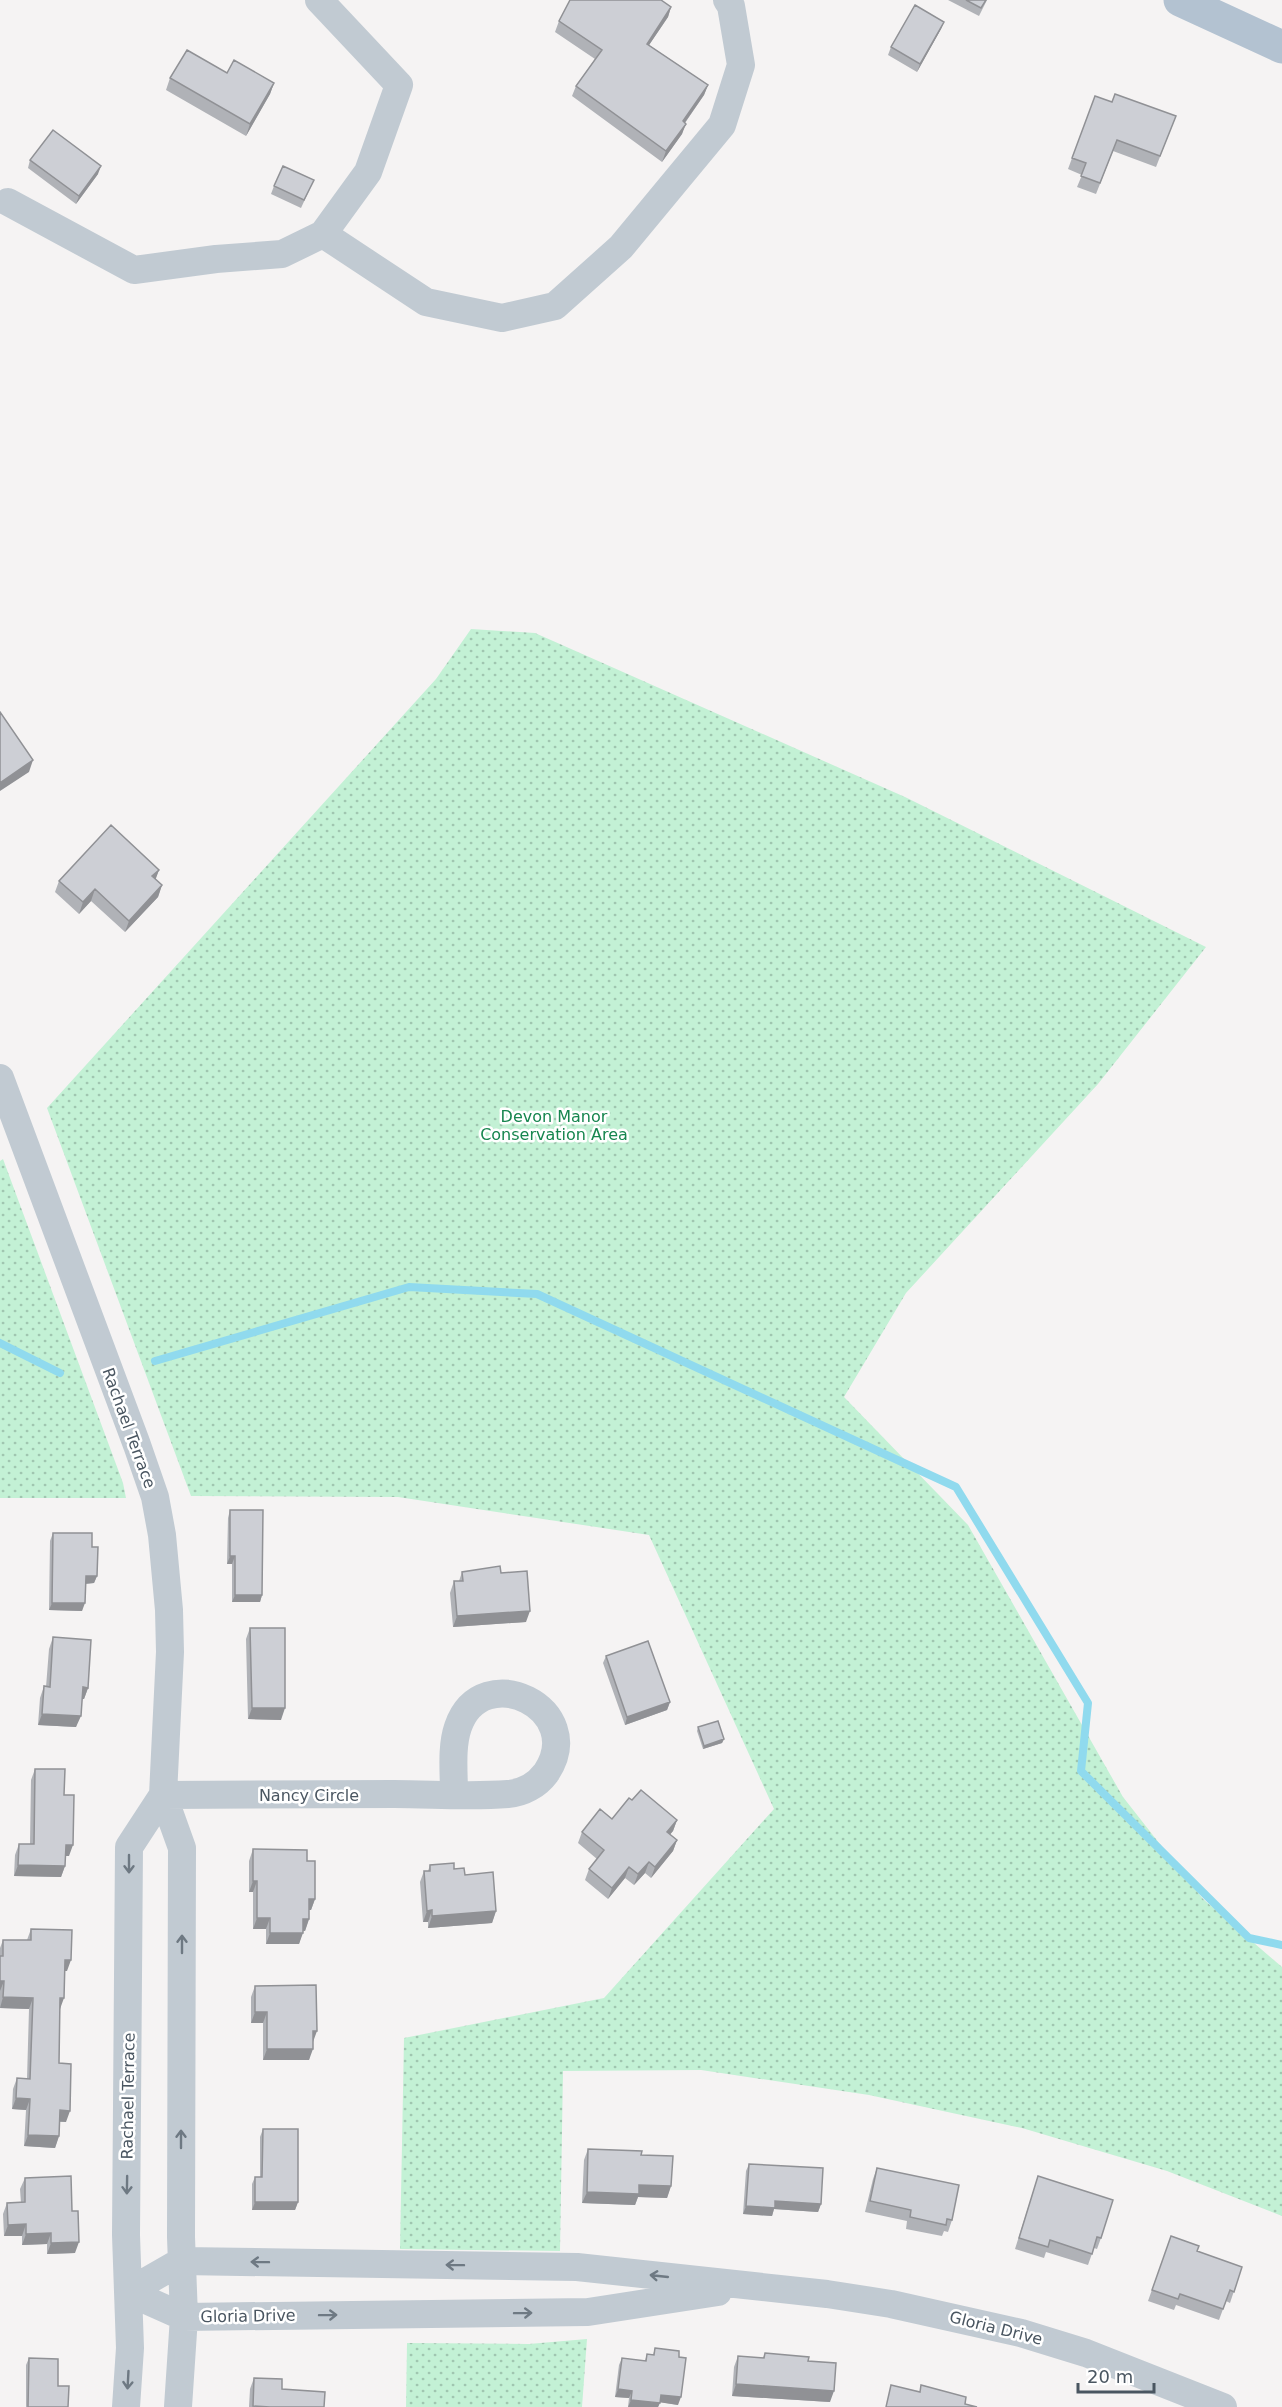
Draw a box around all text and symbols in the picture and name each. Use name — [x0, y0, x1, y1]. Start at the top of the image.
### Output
park label: Devon Manor Conservation Area — [480, 1107, 628, 1144]
street label: Rachael Terrace — [98, 1365, 160, 1491]
street label: Nancy Circle — [259, 1786, 359, 1805]
one-way arrow — [123, 1854, 135, 1874]
one-way arrow — [176, 1934, 188, 1954]
street label: Rachael Terrace — [117, 2032, 139, 2160]
one-way arrow — [175, 2129, 187, 2149]
one-way arrow — [121, 2175, 133, 2195]
one-way arrow — [251, 2256, 271, 2268]
one-way arrow — [446, 2259, 466, 2271]
one-way arrow — [649, 2270, 669, 2281]
street label: Gloria Drive — [200, 2306, 296, 2326]
one-way arrow — [513, 2307, 533, 2319]
street label: Gloria Drive — [948, 2307, 1044, 2349]
one-way arrow — [318, 2309, 338, 2321]
scale bar — [1078, 2356, 1154, 2394]
text: 20 m — [1087, 2366, 1133, 2387]
one-way arrow — [122, 2370, 133, 2390]

